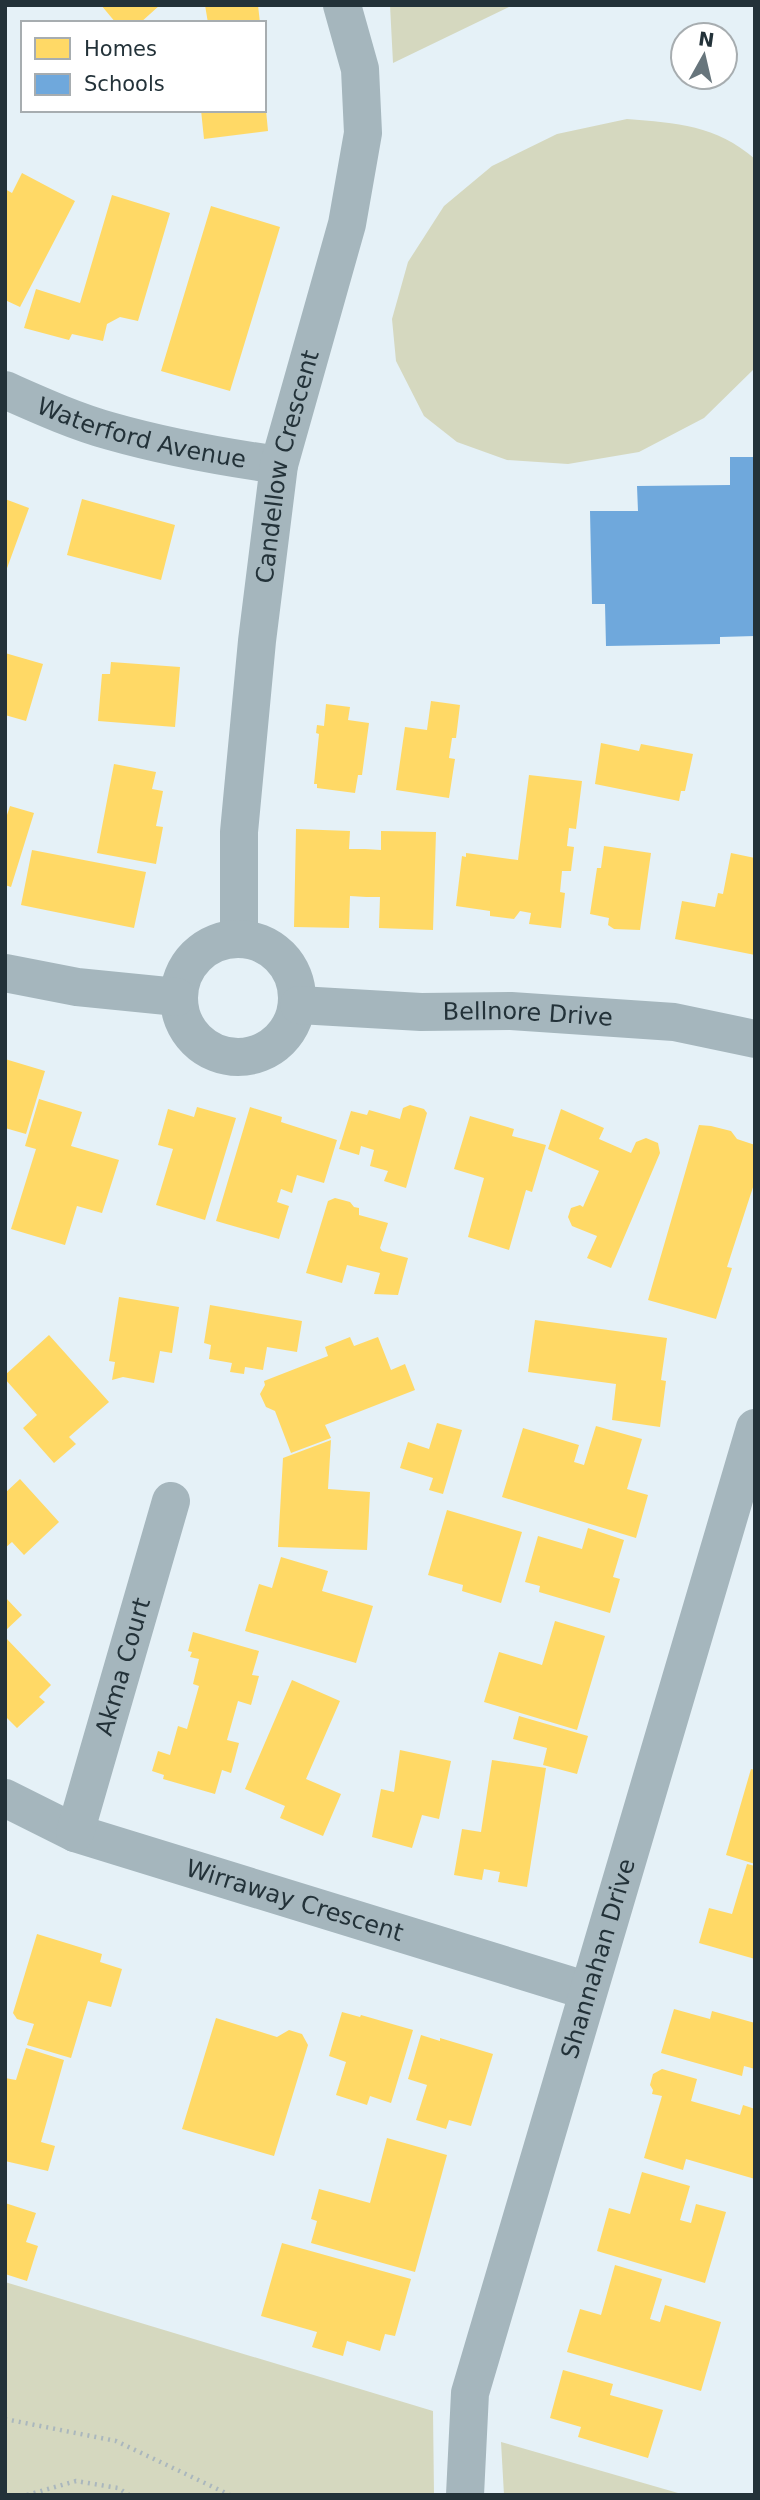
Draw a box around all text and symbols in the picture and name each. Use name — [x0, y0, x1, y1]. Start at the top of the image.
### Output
legend — [21, 21, 266, 112]
north arrow — [669, 21, 739, 91]
text: N — [697, 27, 716, 51]
text: Homes — [84, 37, 157, 61]
text: Schools — [84, 72, 165, 96]
street label: Candellow Crescent — [250, 347, 325, 585]
street label: Waterford Avenue — [33, 392, 248, 474]
street label: Bellnore Drive — [443, 997, 614, 1032]
street label: Akma Court — [90, 1595, 156, 1739]
street label: Wirraway Crescent — [182, 1854, 407, 1947]
street label: Shannahan Drive — [556, 1855, 641, 2062]

